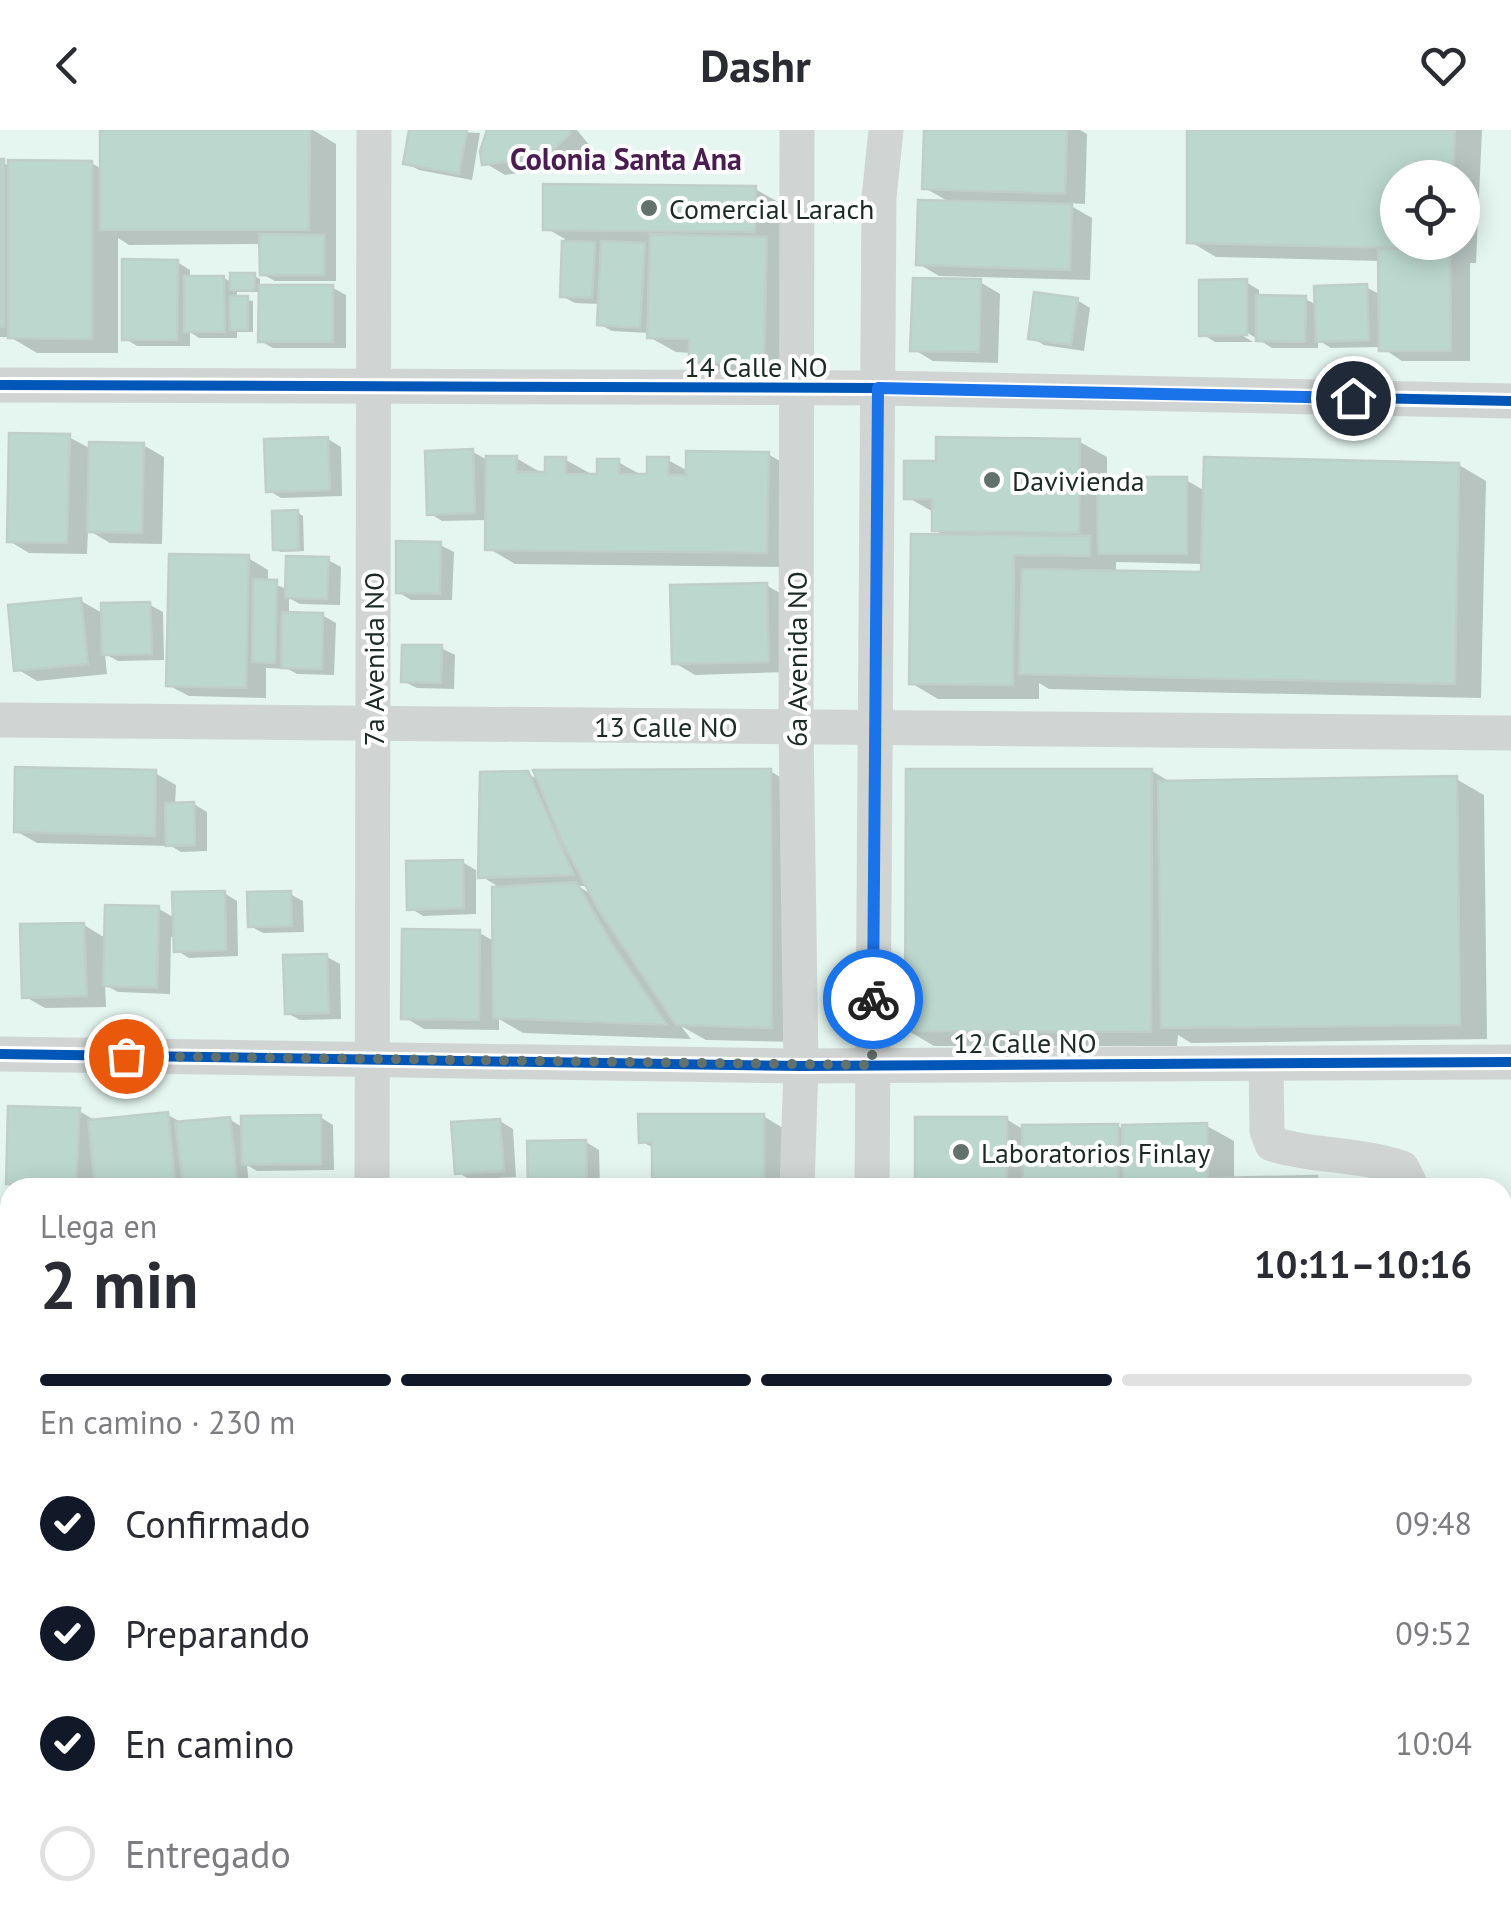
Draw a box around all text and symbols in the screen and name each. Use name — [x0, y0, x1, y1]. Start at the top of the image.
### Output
text: Dashr — [700, 36, 811, 94]
icon: back — [40, 38, 95, 93]
icon: heart — [1416, 38, 1471, 93]
district label: Colonia Santa Ana — [510, 139, 742, 178]
map controls — [1380, 160, 1480, 260]
button: locate — [1380, 160, 1480, 260]
place label: Comercial Larach — [669, 190, 874, 227]
marker: Comercial Larach — [638, 197, 660, 219]
street label: 14 Calle NO — [684, 348, 828, 385]
pin — [1311, 356, 1396, 441]
icon: home — [1326, 371, 1381, 426]
place label: Davivienda — [1012, 462, 1145, 499]
marker: Davivienda — [981, 469, 1003, 491]
street label: 6a Avenida NO — [778, 571, 815, 747]
street label: 7a Avenida NO — [355, 572, 392, 746]
street label: 13 Calle NO — [594, 708, 738, 745]
courier — [823, 949, 923, 1049]
icon: bike — [846, 972, 901, 1027]
pin — [84, 1014, 169, 1099]
street label: 12 Calle NO — [953, 1024, 1097, 1061]
icon: bag — [99, 1029, 154, 1084]
place label: Laboratorios Finlay — [981, 1134, 1210, 1171]
marker: Laboratorios Finlay — [950, 1141, 972, 1163]
text: Llega en — [40, 1205, 157, 1247]
text: 10:11–10:16 — [1254, 1239, 1472, 1288]
text: 2 min — [40, 1242, 199, 1326]
text: En camino · 230 m — [40, 1401, 295, 1443]
icon: check — [40, 1496, 95, 1551]
text: Confirmado — [125, 1499, 310, 1548]
text: 09:48 — [1395, 1502, 1472, 1544]
icon: check — [40, 1606, 95, 1661]
text: Preparando — [125, 1609, 310, 1658]
text: 09:52 — [1395, 1612, 1472, 1654]
icon: check — [40, 1716, 95, 1771]
text: En camino — [125, 1719, 294, 1768]
text: 10:04 — [1395, 1722, 1472, 1764]
text: Entregado — [125, 1829, 291, 1878]

